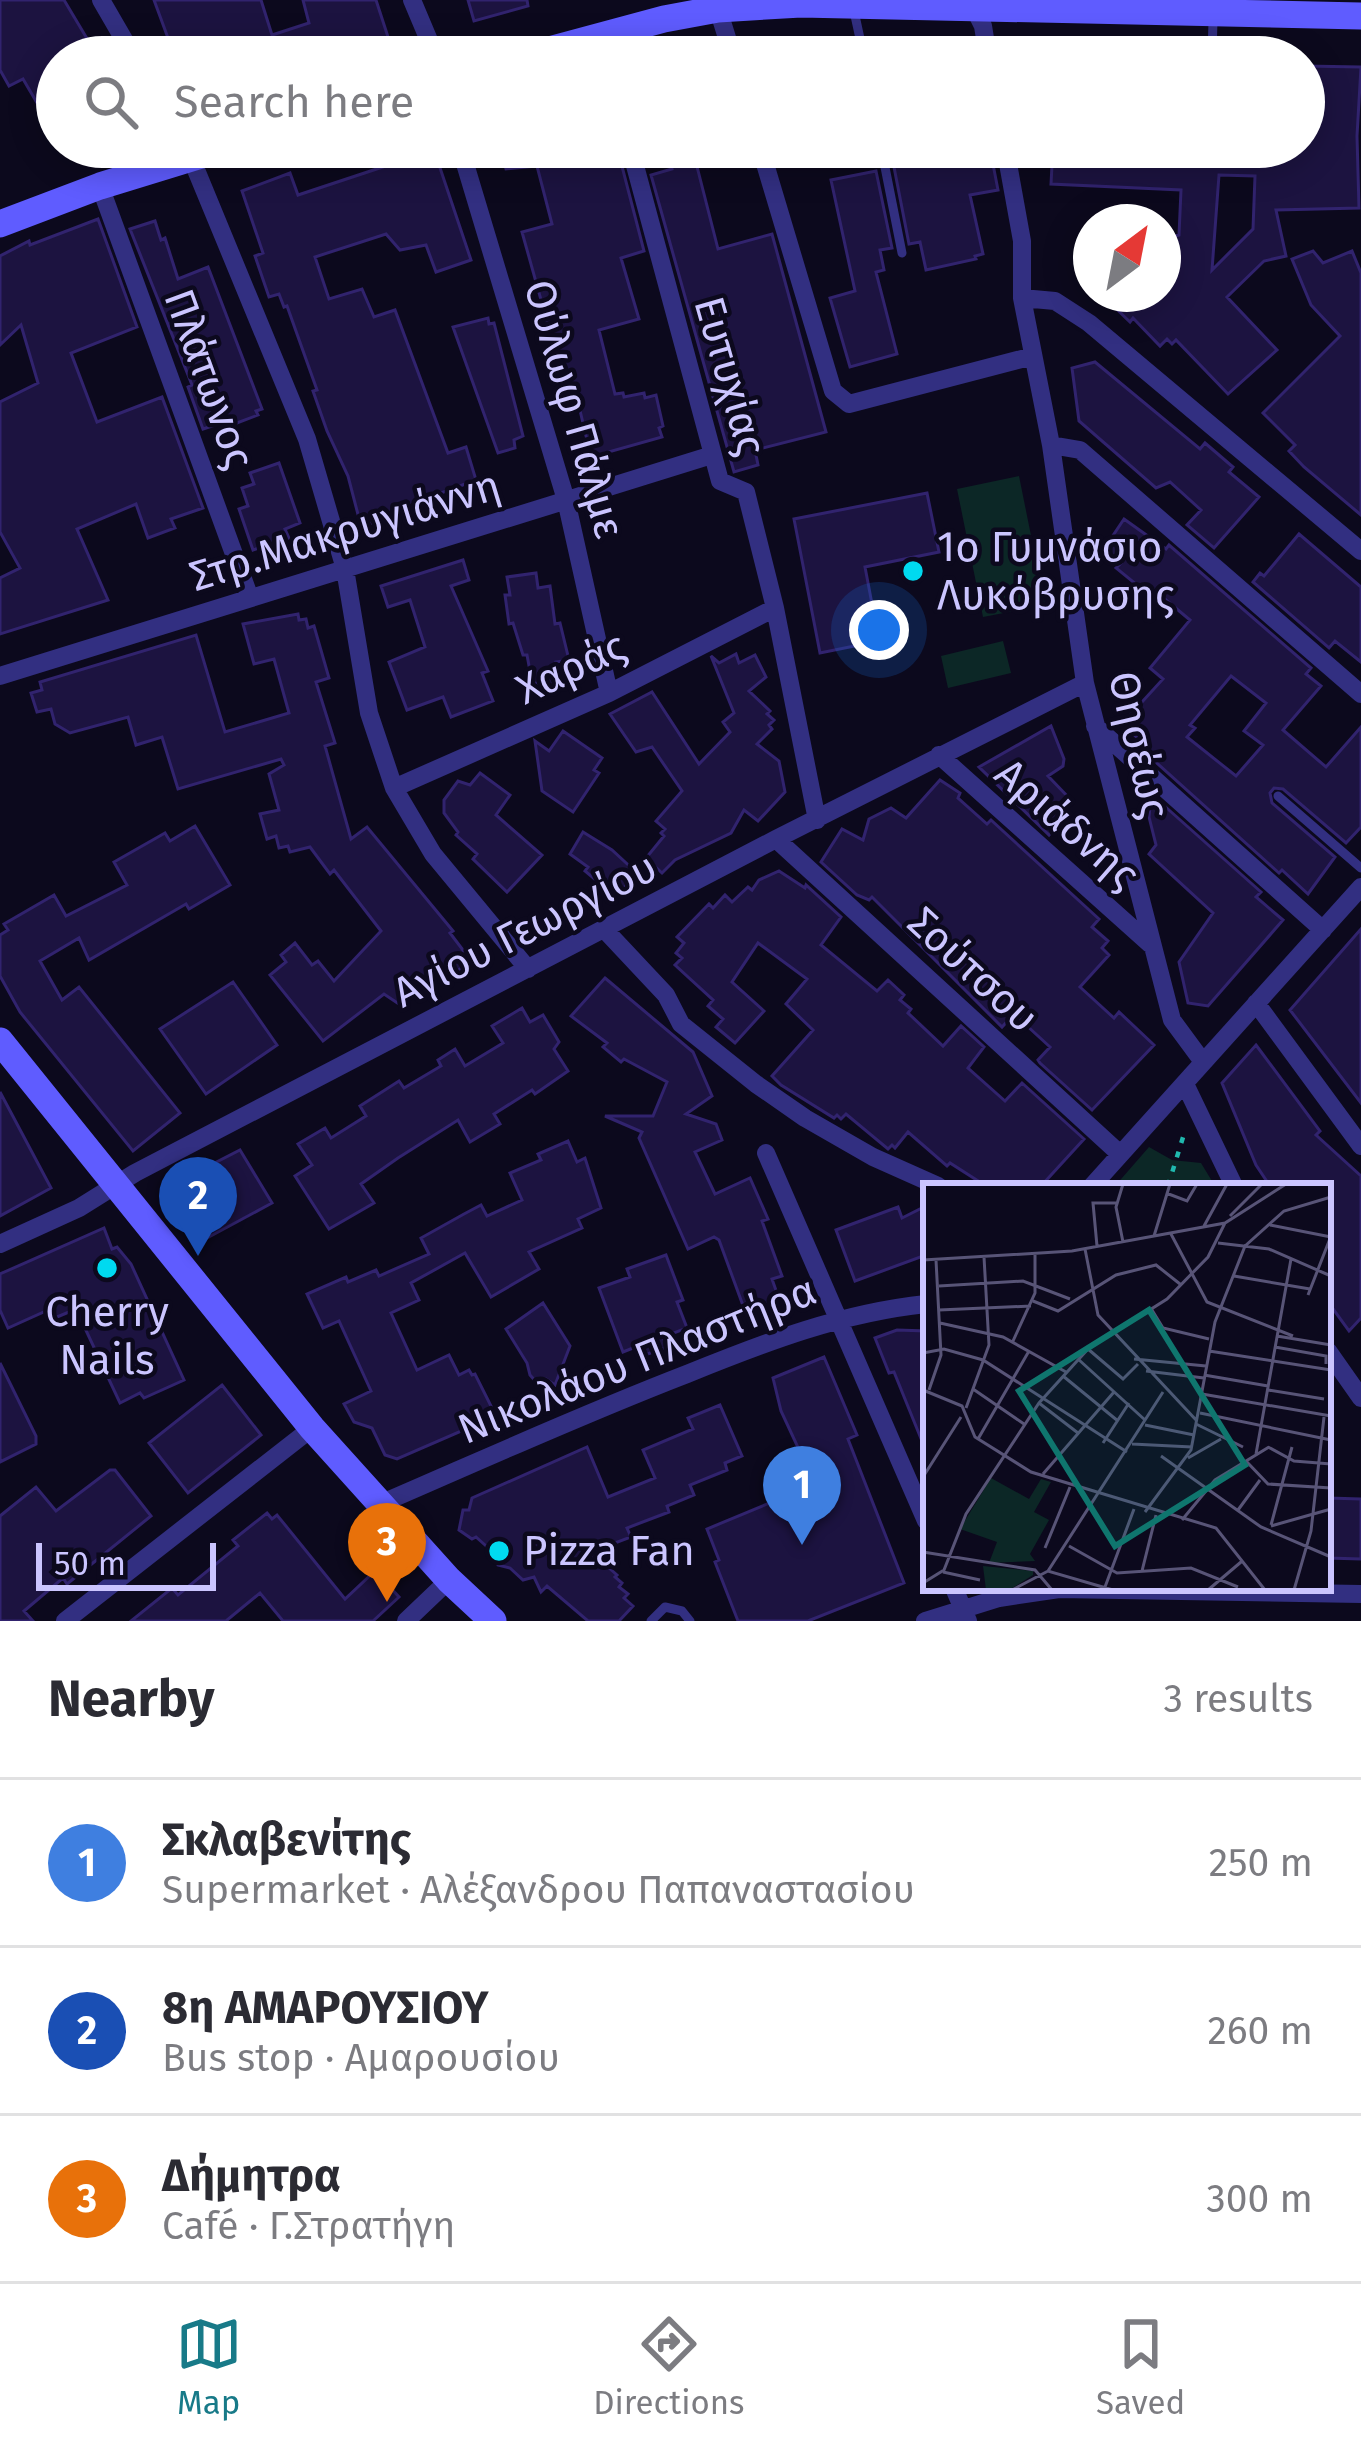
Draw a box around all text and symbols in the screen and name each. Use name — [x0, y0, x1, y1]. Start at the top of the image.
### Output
search box — [36, 36, 1325, 168]
icon: search — [78, 69, 144, 135]
text: Search here — [174, 75, 414, 129]
north arrow — [1073, 204, 1181, 312]
street label: Ούλωφ Πάλμε — [513, 274, 635, 544]
street label: Πλάτωνος — [153, 282, 265, 476]
street label: Ευτυχίας — [684, 291, 776, 461]
street label: Στρ.Μακρυγιάννη — [184, 460, 506, 602]
place label: 1ο Γυμνάσιο Λυκόβρυσης — [937, 522, 1174, 620]
marker: 1ο Γυμνάσιο Λυκόβρυσης — [900, 558, 926, 584]
your location — [849, 600, 909, 660]
street label: Χαράς — [508, 621, 634, 715]
street label: Θησέως — [1098, 667, 1180, 823]
street label: Αριάδνης — [985, 748, 1149, 900]
street label: Αγίου Γεωργίου — [385, 842, 665, 1018]
street label: Σούτσου — [898, 897, 1048, 1043]
pin: 2 — [159, 1157, 237, 1256]
inset map — [923, 1183, 1331, 1591]
marker: Cherry Nails — [94, 1255, 120, 1281]
street label: Νικολάου Πλαστήρα — [451, 1265, 823, 1455]
place label: Cherry Nails — [45, 1287, 169, 1385]
pin: 1 — [763, 1446, 841, 1545]
pin: 3 — [348, 1503, 426, 1602]
place label: Pizza Fan — [523, 1526, 695, 1576]
scale bar — [36, 1537, 216, 1590]
marker: Pizza Fan — [486, 1538, 512, 1564]
text: 50 m — [54, 1544, 126, 1584]
text: Nearby — [48, 1668, 214, 1730]
text: 3 results — [1163, 1676, 1313, 1722]
text: Σκλαβενίτης — [162, 1813, 411, 1867]
text: 1 — [78, 1840, 96, 1886]
text: 250 m — [1209, 1840, 1313, 1886]
text: Supermarket · Αλέξανδρου Παπαναστασίου — [162, 1867, 915, 1913]
text: 8η ΑΜΑΡΟΥΣΙΟΥ — [162, 1981, 489, 2035]
text: 2 — [77, 2008, 97, 2054]
text: 260 m — [1207, 2008, 1313, 2054]
text: Bus stop · Αμαρουσίου — [162, 2035, 560, 2081]
text: Δήμητρα — [162, 2149, 341, 2203]
text: 3 — [77, 2176, 97, 2222]
text: 300 m — [1206, 2176, 1313, 2222]
text: Café · Γ.Στρατήγη — [162, 2203, 455, 2249]
tab: Map — [176, 2311, 242, 2423]
tab: Directions — [593, 2311, 745, 2423]
tab: Saved — [1096, 2311, 1185, 2423]

